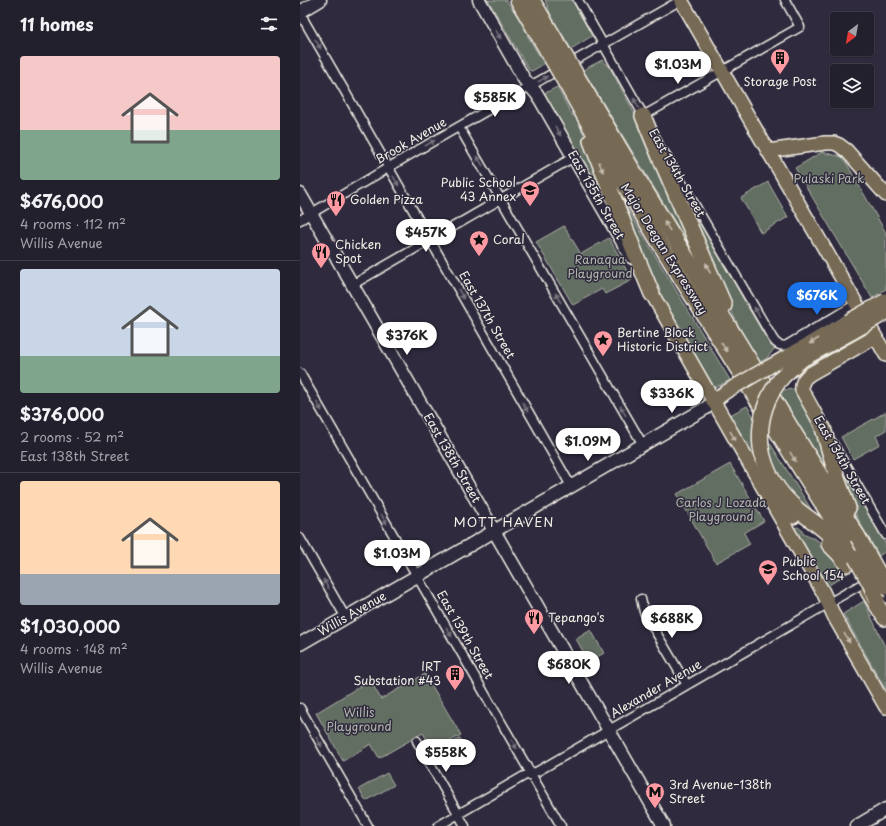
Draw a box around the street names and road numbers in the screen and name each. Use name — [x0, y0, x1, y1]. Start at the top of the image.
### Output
street label: Brook Avenue — [372, 112, 450, 168]
street label: East 134th Street — [645, 125, 711, 220]
street label: East 135th Street — [564, 147, 630, 242]
street label: Major Deegan Expressway — [617, 179, 713, 318]
street label: East 137th Street — [455, 267, 520, 362]
street label: East 138th Street — [420, 409, 486, 506]
street label: East 134th Street — [810, 412, 876, 507]
street label: Willis Avenue — [314, 586, 389, 640]
street label: East 139th Street — [433, 587, 499, 682]
street label: Alexander Avenue — [607, 654, 705, 722]

